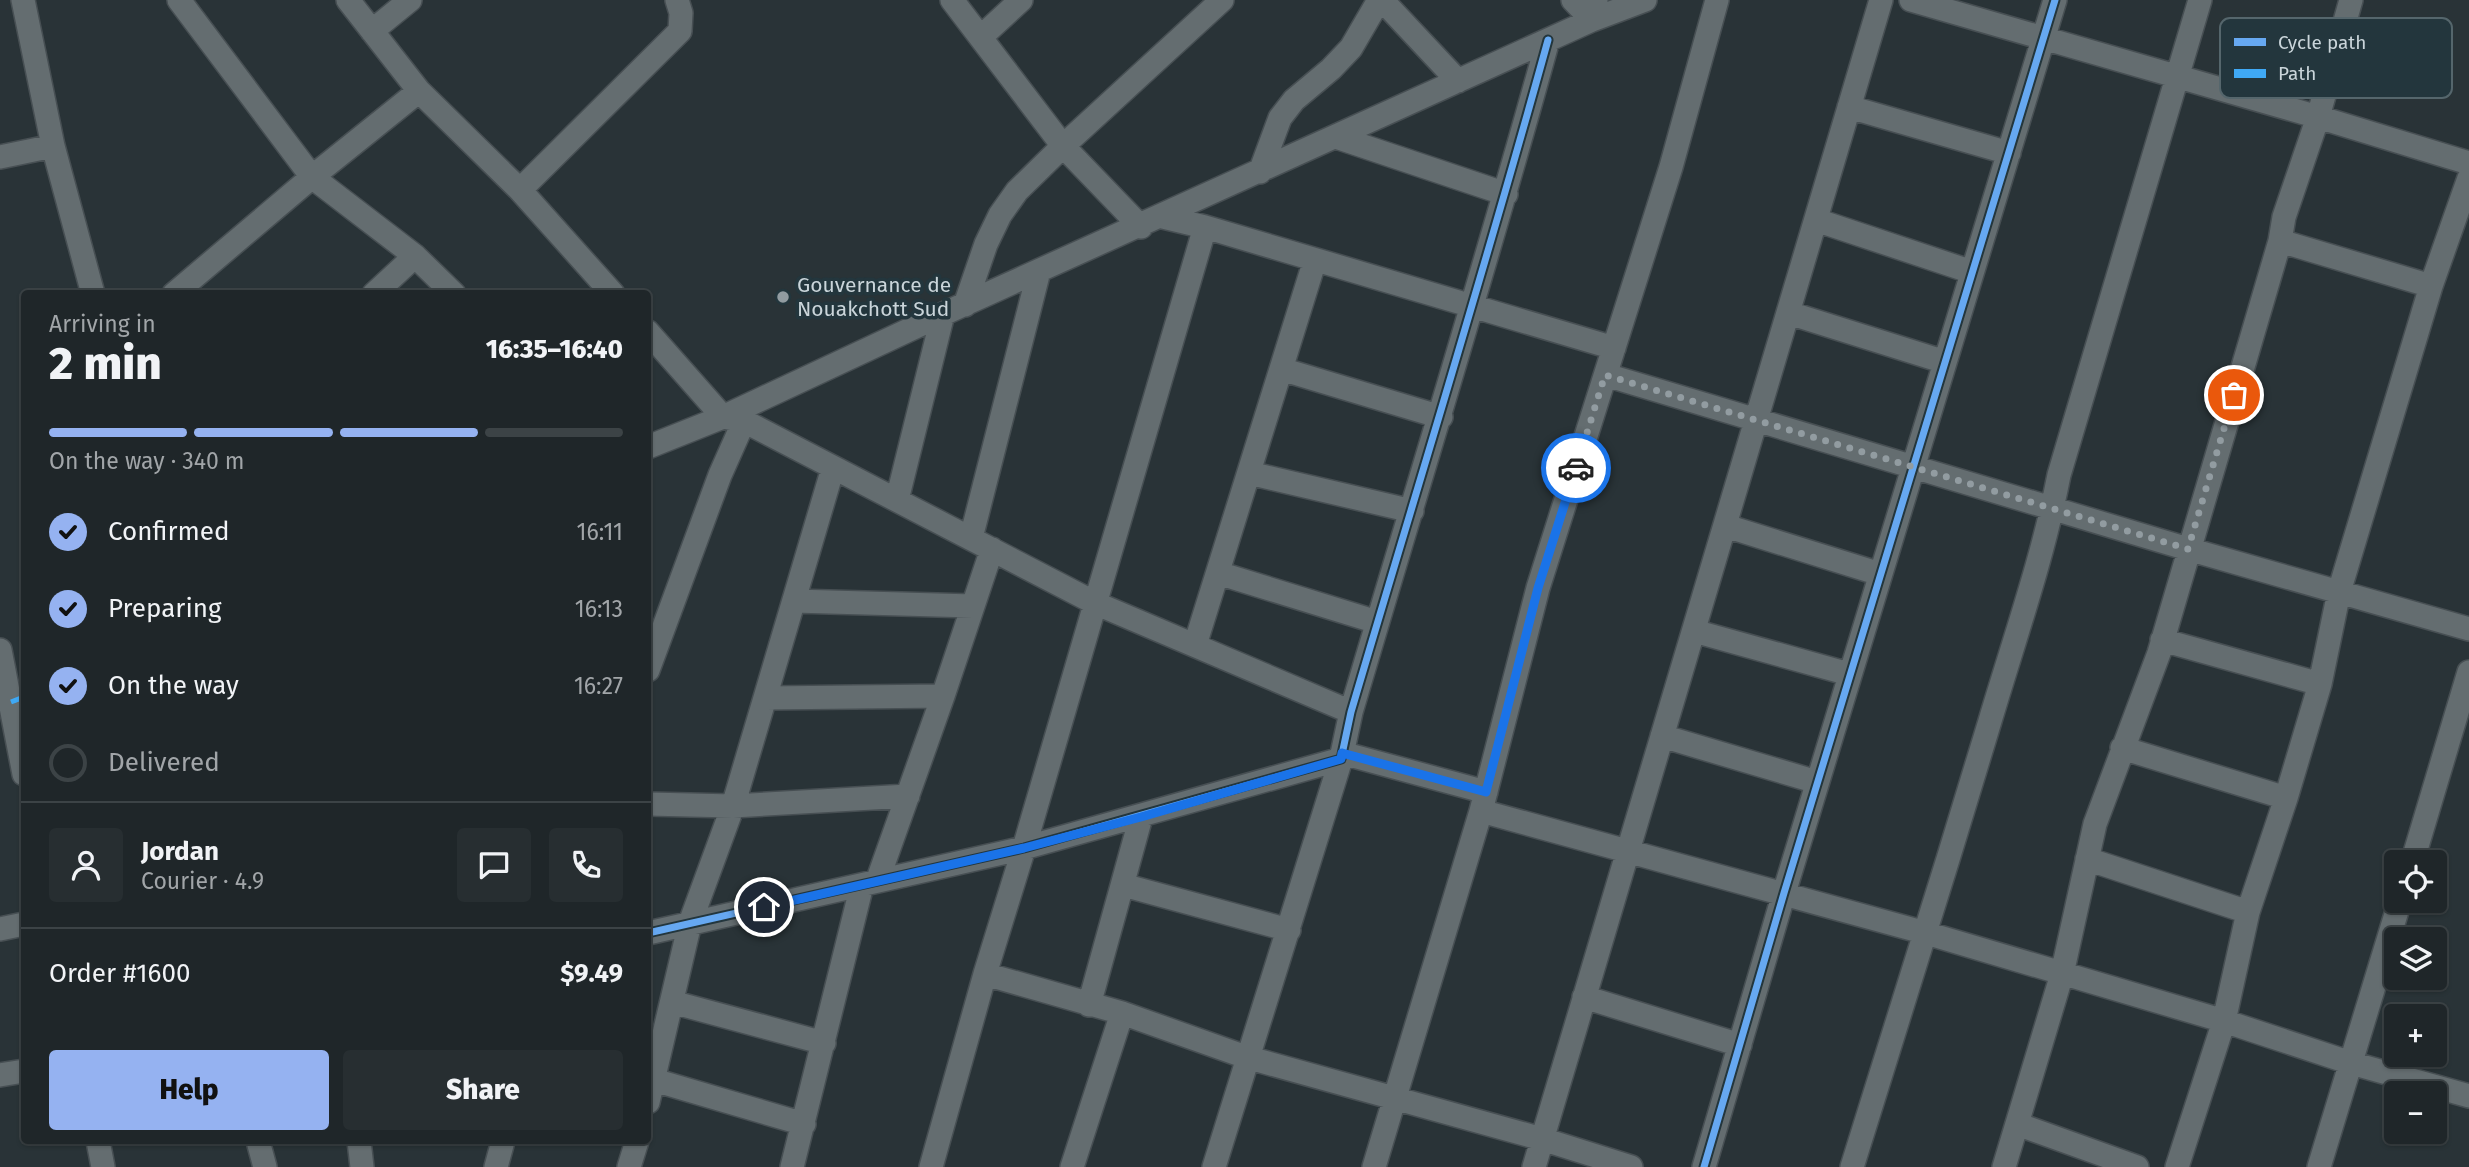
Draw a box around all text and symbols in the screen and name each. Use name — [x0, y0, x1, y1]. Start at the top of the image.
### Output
legend — [2220, 18, 2452, 98]
text: Cycle path — [2278, 31, 2366, 54]
text: Path — [2278, 62, 2316, 85]
place label: Gouvernance de Nouakchott Sud — [797, 272, 951, 322]
marker: Gouvernance de Nouakchott Sud — [775, 289, 791, 305]
text: Arriving in — [49, 310, 156, 338]
text: 16:35–16:40 — [486, 334, 623, 365]
text: 2 min — [49, 336, 162, 391]
pin — [2204, 365, 2264, 425]
icon: bag — [2215, 376, 2253, 414]
courier — [1541, 433, 1611, 503]
text: On the way · 340 m — [49, 447, 245, 475]
icon: car — [1557, 449, 1595, 487]
icon: check — [49, 513, 87, 551]
text: Confirmed — [108, 516, 229, 547]
text: 16:11 — [577, 518, 623, 546]
icon: check — [49, 590, 87, 628]
text: Preparing — [108, 593, 221, 624]
text: 16:13 — [575, 595, 623, 623]
icon: check — [49, 667, 87, 705]
text: On the way — [108, 670, 239, 701]
text: 16:27 — [574, 672, 623, 700]
text: Delivered — [108, 747, 220, 778]
button: person — [49, 828, 123, 902]
button: chat — [457, 828, 531, 902]
button: phone — [549, 828, 623, 902]
text: Jordan — [141, 836, 219, 867]
map controls — [2384, 850, 2447, 1144]
button: locate — [2384, 850, 2447, 913]
text: Courier · 4.9 — [141, 867, 264, 895]
pin — [734, 877, 794, 937]
icon: home — [745, 888, 783, 926]
button: layers — [2384, 927, 2447, 990]
text: Order #1600 — [49, 958, 191, 989]
text: $9.49 — [560, 958, 623, 989]
button: + — [2384, 1004, 2447, 1067]
button: Help — [49, 1050, 329, 1130]
button: Share — [343, 1050, 623, 1130]
button: − — [2384, 1081, 2447, 1144]

